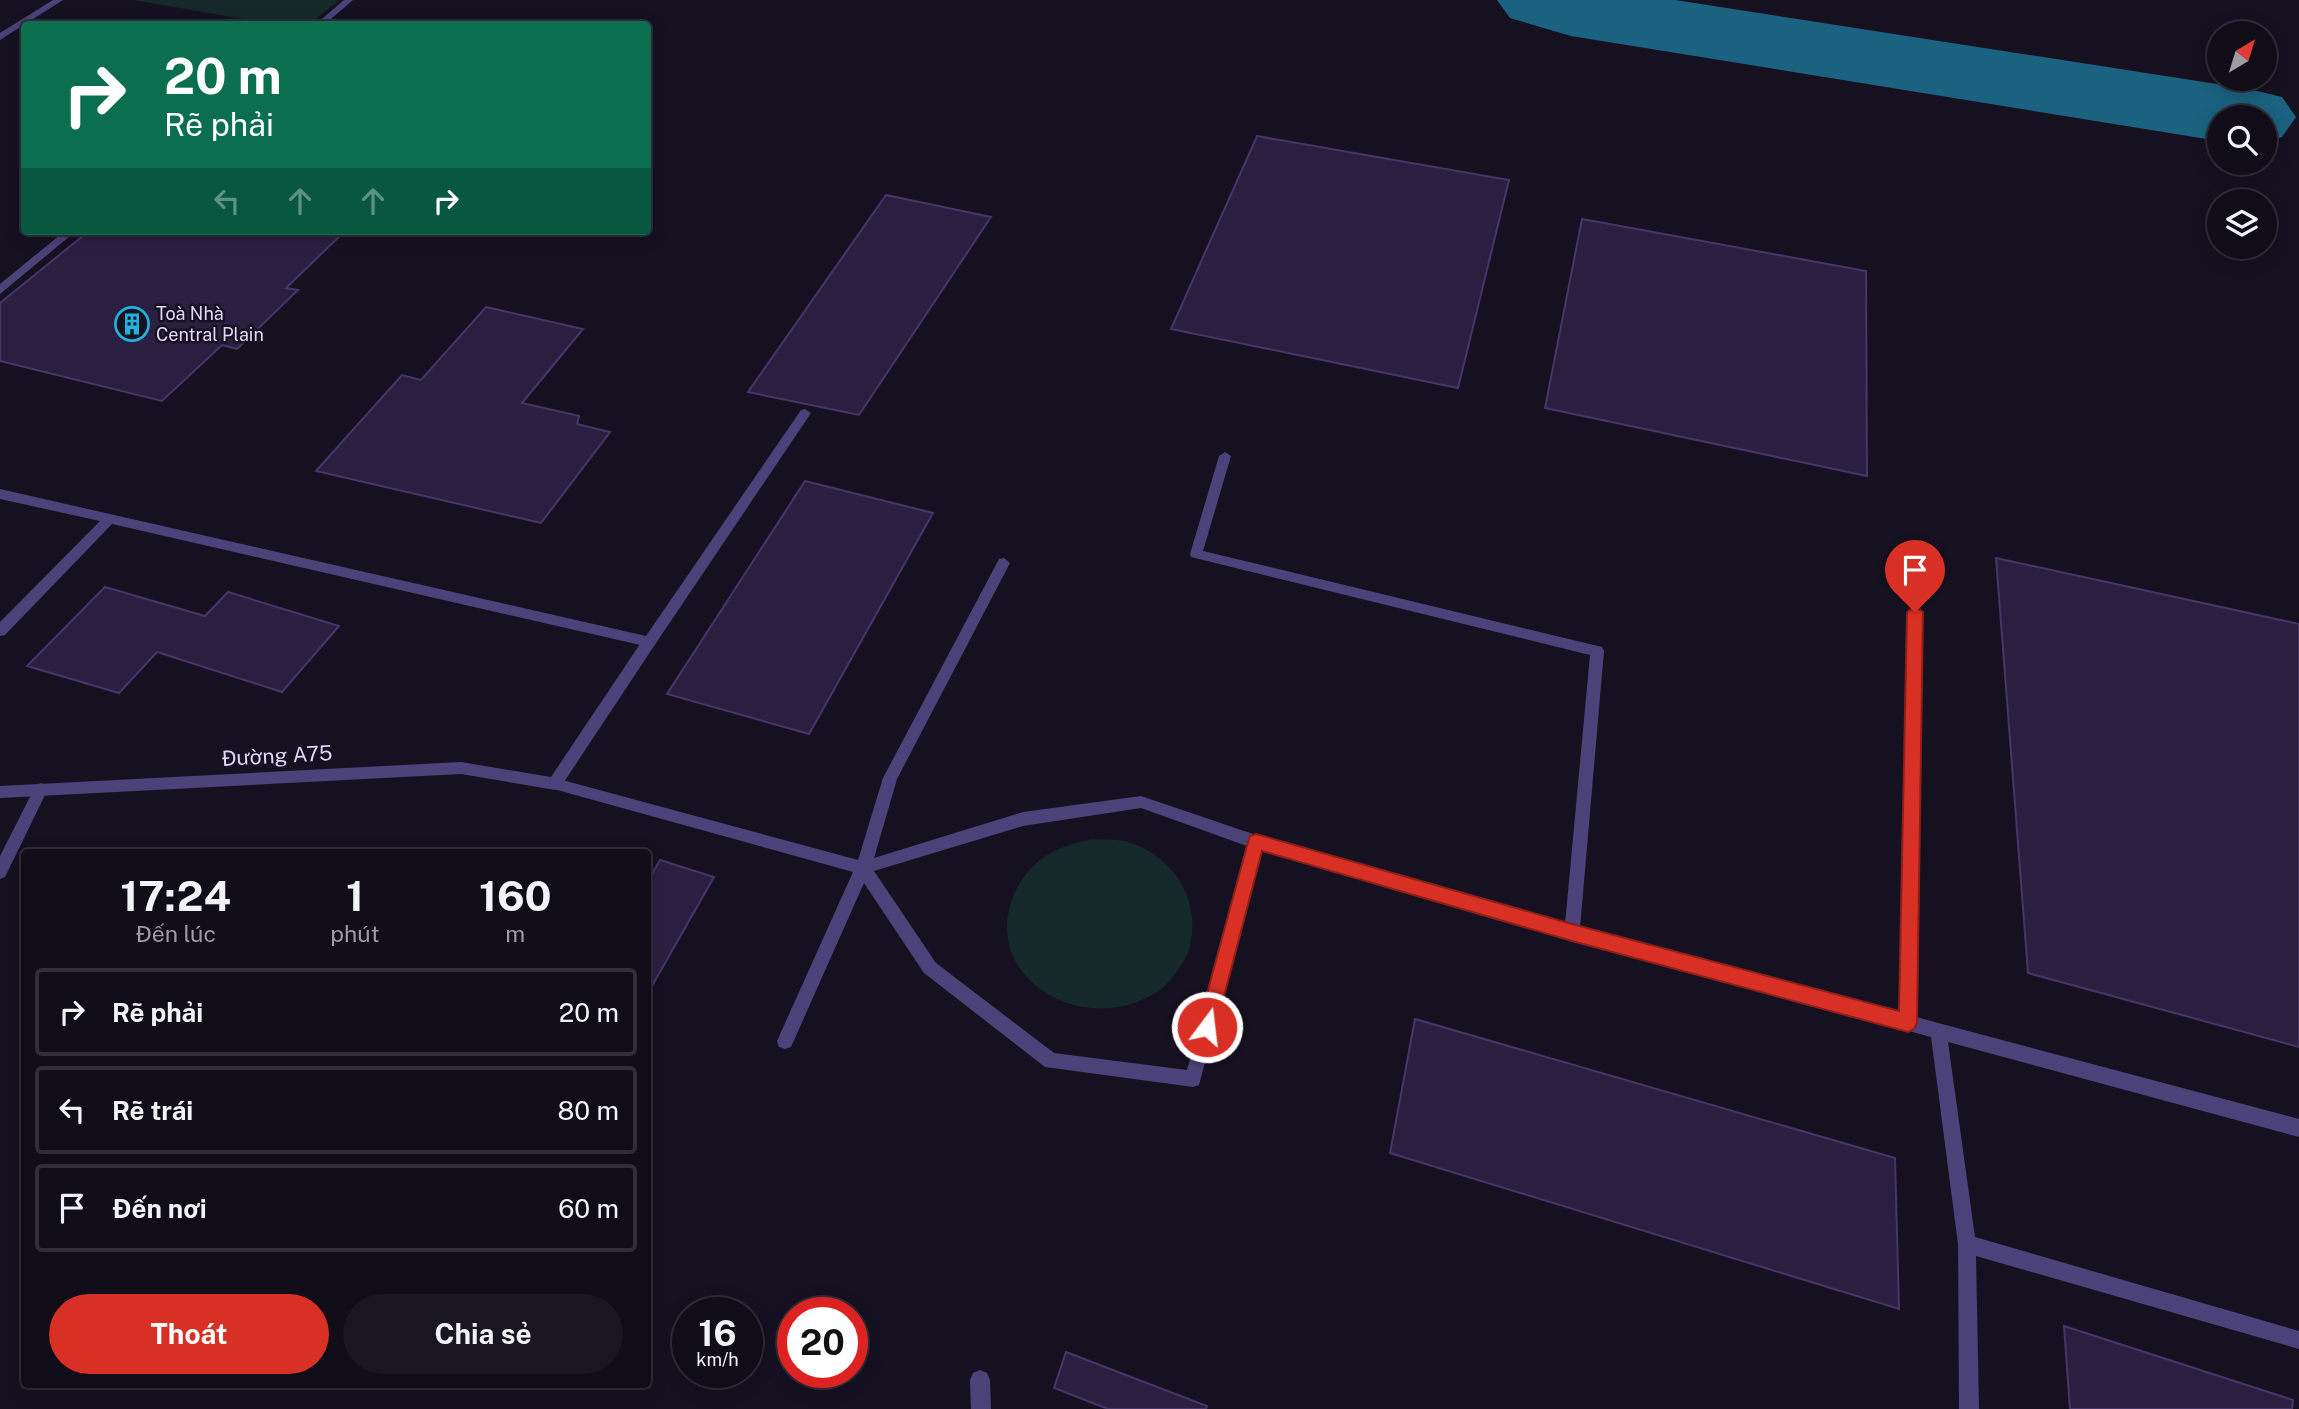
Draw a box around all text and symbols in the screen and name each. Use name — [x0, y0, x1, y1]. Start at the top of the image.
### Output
north arrow — [2207, 21, 2277, 91]
map controls — [2207, 21, 2277, 259]
text: 20 m — [164, 47, 282, 105]
icon: right — [49, 49, 140, 140]
button: search — [2207, 105, 2277, 175]
text: Rẽ phải — [164, 106, 274, 143]
icon: left — [208, 182, 246, 220]
icon: ahead — [281, 182, 319, 220]
icon: ahead — [354, 182, 392, 220]
icon: right — [427, 182, 465, 220]
button: layers — [2207, 189, 2277, 259]
place label: Toà Nhà Central Plain — [156, 303, 264, 345]
building icon: Toà Nhà Central Plain — [113, 305, 151, 343]
pin — [1885, 540, 1945, 612]
icon: arrive — [1896, 551, 1934, 589]
street label: Đường A75 — [221, 740, 333, 771]
text: 17:24 — [120, 871, 231, 920]
text: 1 — [346, 871, 364, 920]
text: 160 — [479, 871, 552, 920]
text: Đến lúc — [135, 920, 216, 947]
text: phút — [330, 920, 380, 947]
text: m — [505, 920, 525, 947]
position arrow — [1170, 990, 1244, 1064]
icon: right — [53, 993, 91, 1031]
text: Rẽ phải — [112, 997, 203, 1028]
text: 20 m — [559, 997, 619, 1028]
icon: left — [53, 1091, 91, 1129]
text: Rẽ trái — [112, 1095, 193, 1126]
text: 80 m — [558, 1095, 619, 1126]
icon: arrive — [53, 1189, 91, 1227]
text: Đến nơi — [112, 1193, 207, 1224]
text: 60 m — [558, 1193, 619, 1224]
button: Thoát — [49, 1294, 329, 1374]
button: Chia sẻ — [343, 1294, 623, 1374]
speed limit sign: 20 — [777, 1297, 868, 1388]
text: 16 — [698, 1313, 737, 1354]
text: km/h — [696, 1349, 739, 1370]

